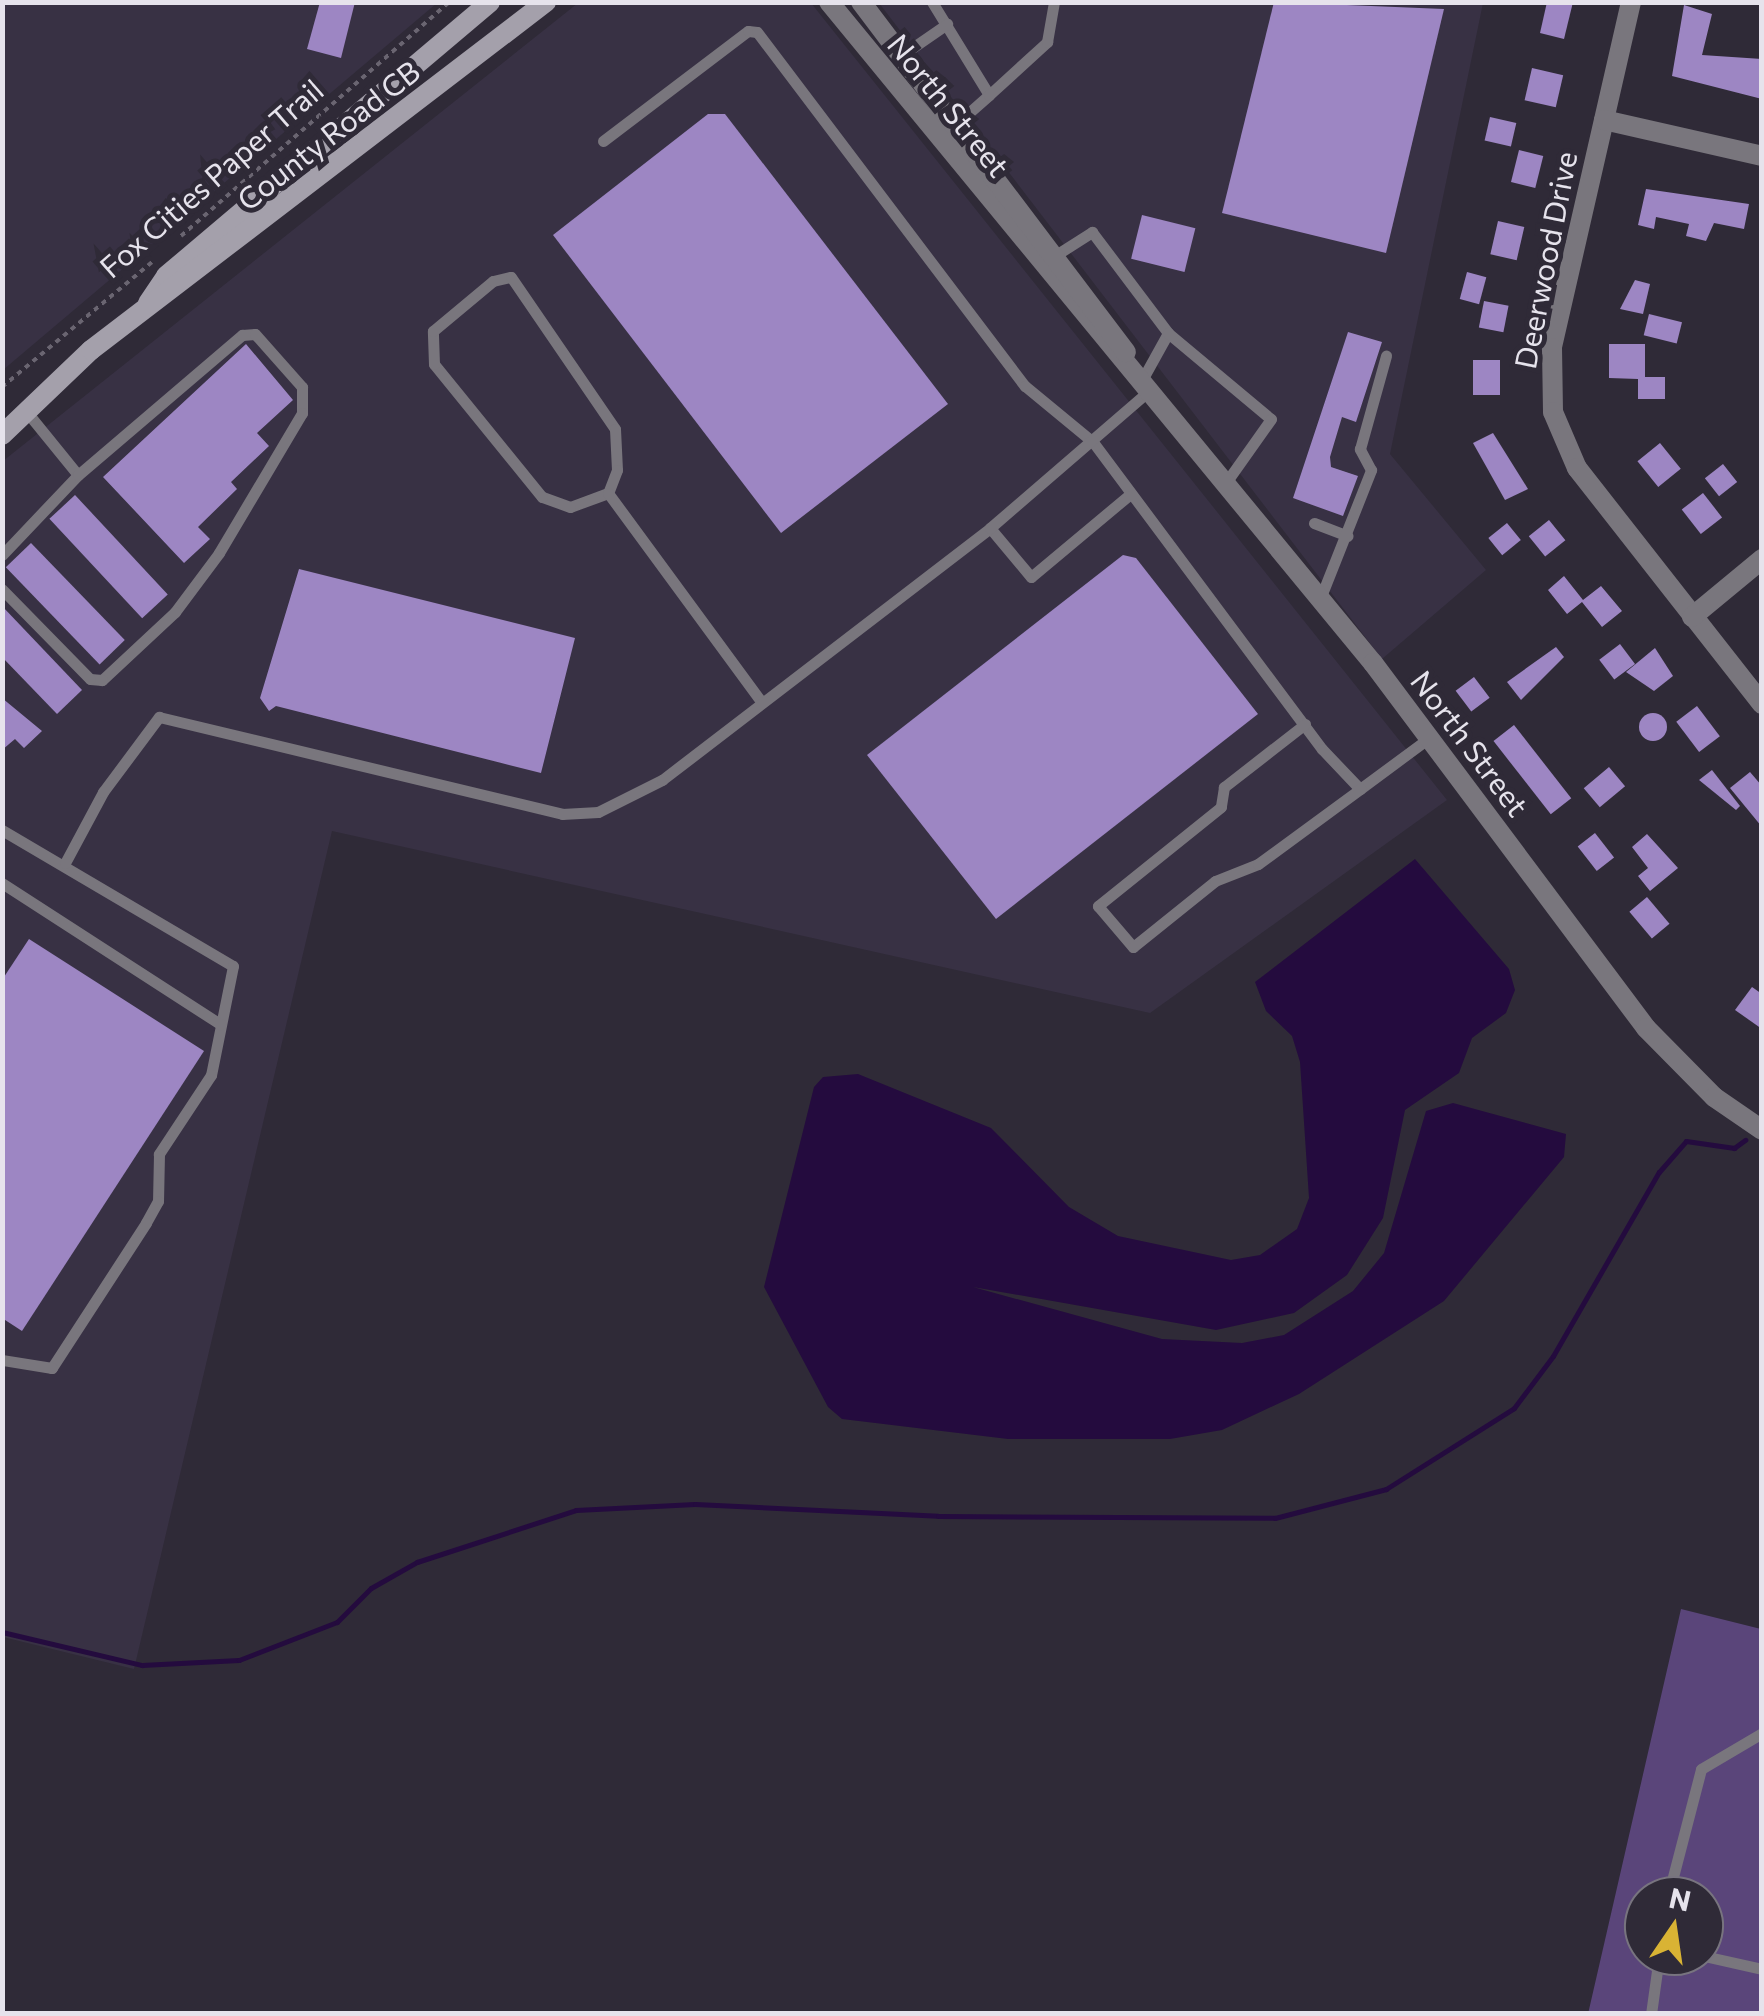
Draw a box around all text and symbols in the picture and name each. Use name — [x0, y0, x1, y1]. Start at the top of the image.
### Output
street label: North Street — [881, 27, 1017, 183]
street label: County Road CB — [230, 53, 426, 217]
street label: Fox Cities Paper Trail — [92, 71, 330, 285]
street label: Deerwood Drive — [1506, 148, 1584, 372]
street label: North Street — [1404, 663, 1536, 823]
north arrow — [1624, 1876, 1724, 1976]
text: N — [1666, 1880, 1694, 1918]

